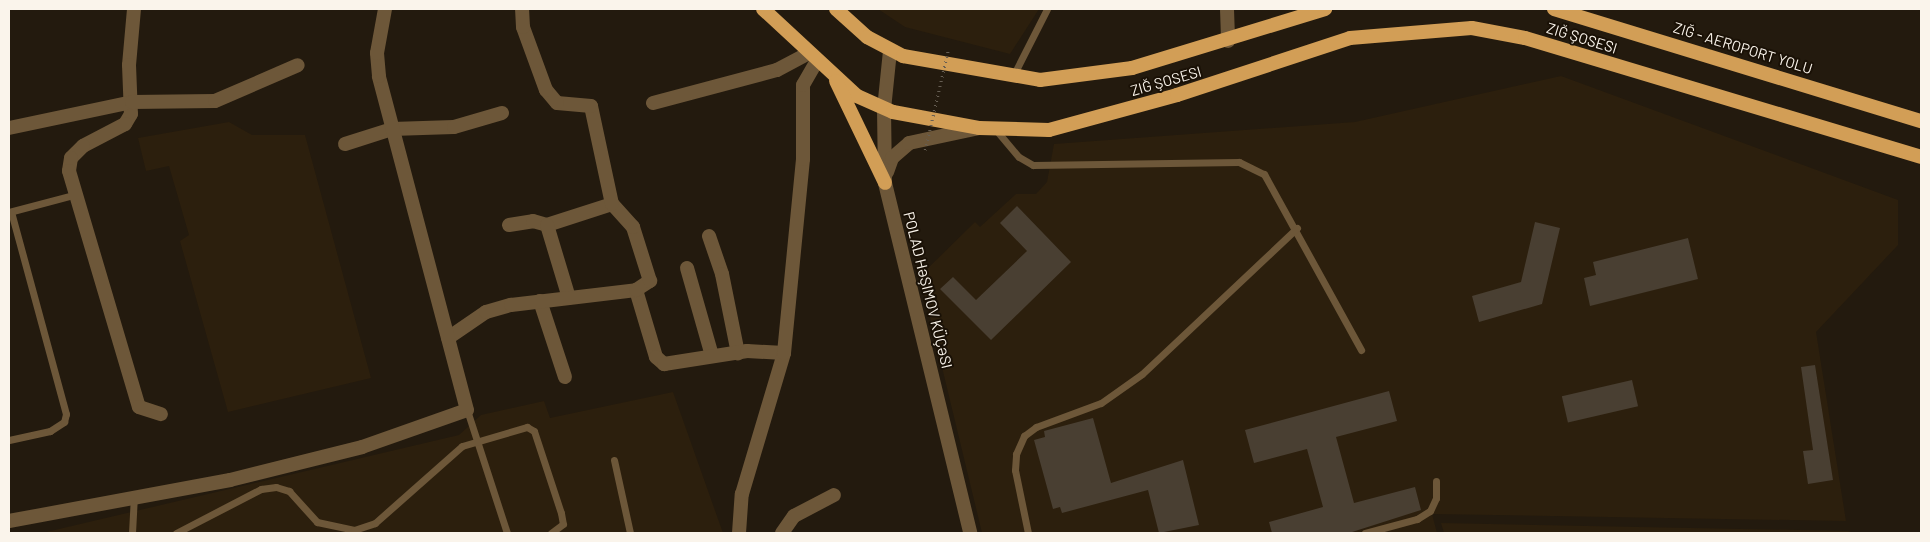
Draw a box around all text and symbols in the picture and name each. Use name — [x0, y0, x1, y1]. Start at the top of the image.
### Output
street label: ZIĞ - AEROPORT YOLU — [1671, 18, 1815, 78]
street label: ZIĞ ŞOSESI — [1545, 19, 1619, 57]
street label: ZIĞ ŞOSESI — [1128, 62, 1204, 100]
street label: POLAD HƏŞIMOV KÜÇƏSI — [900, 210, 956, 370]

